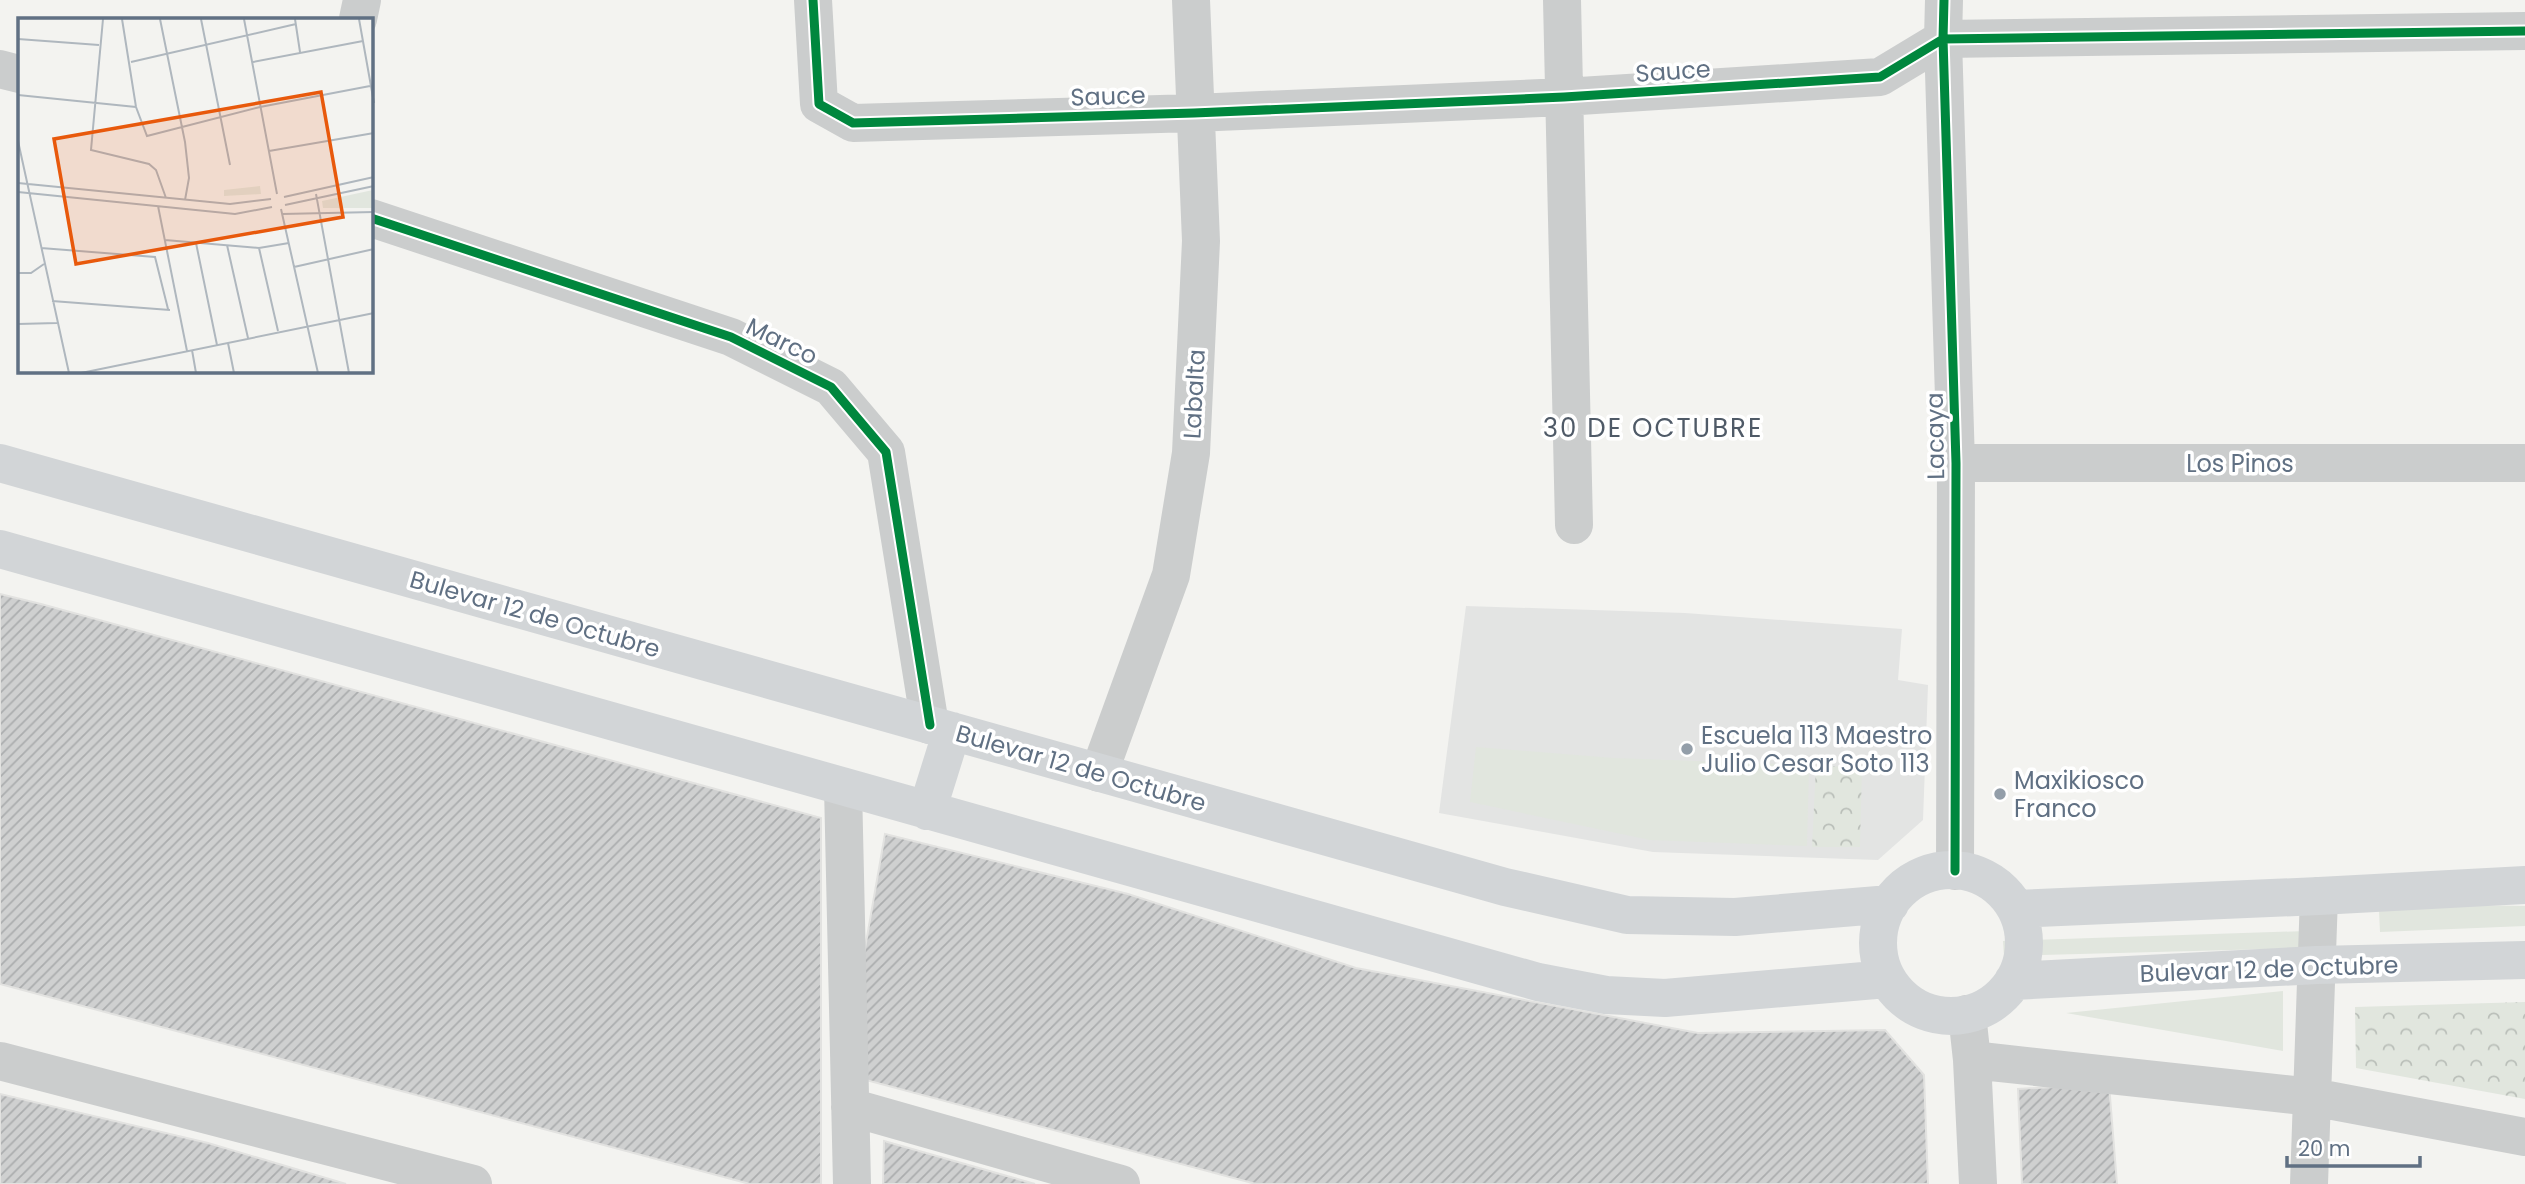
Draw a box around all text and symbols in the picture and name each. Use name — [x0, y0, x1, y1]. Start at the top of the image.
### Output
inset map — [18, 18, 373, 373]
street label: Sauce — [1634, 52, 1712, 90]
street label: Sauce — [1070, 78, 1146, 114]
street label: Marco — [741, 310, 823, 372]
street label: Labalta — [1175, 348, 1213, 440]
street label: Lacaya — [1918, 392, 1952, 480]
district label: 30 DE OCTUBRE — [1543, 410, 1763, 446]
street label: Los Pinos — [2186, 447, 2294, 480]
street label: Bulevar 12 de Octubre — [406, 562, 664, 666]
street label: Bulevar 12 de Octubre — [952, 716, 1210, 820]
place label: Escuela 113 Maestro Julio Cesar Soto 113 — [1701, 719, 1932, 780]
marker: Escuela 113 Maestro Julio Cesar Soto 113 — [1679, 741, 1695, 757]
place label: Maxikiosco Franco — [2014, 764, 2144, 825]
marker: Maxikiosco Franco — [1992, 786, 2008, 802]
street label: Bulevar 12 de Octubre — [2139, 948, 2399, 990]
scale bar — [2287, 1124, 2420, 1168]
text: 20 m — [2298, 1134, 2351, 1163]

